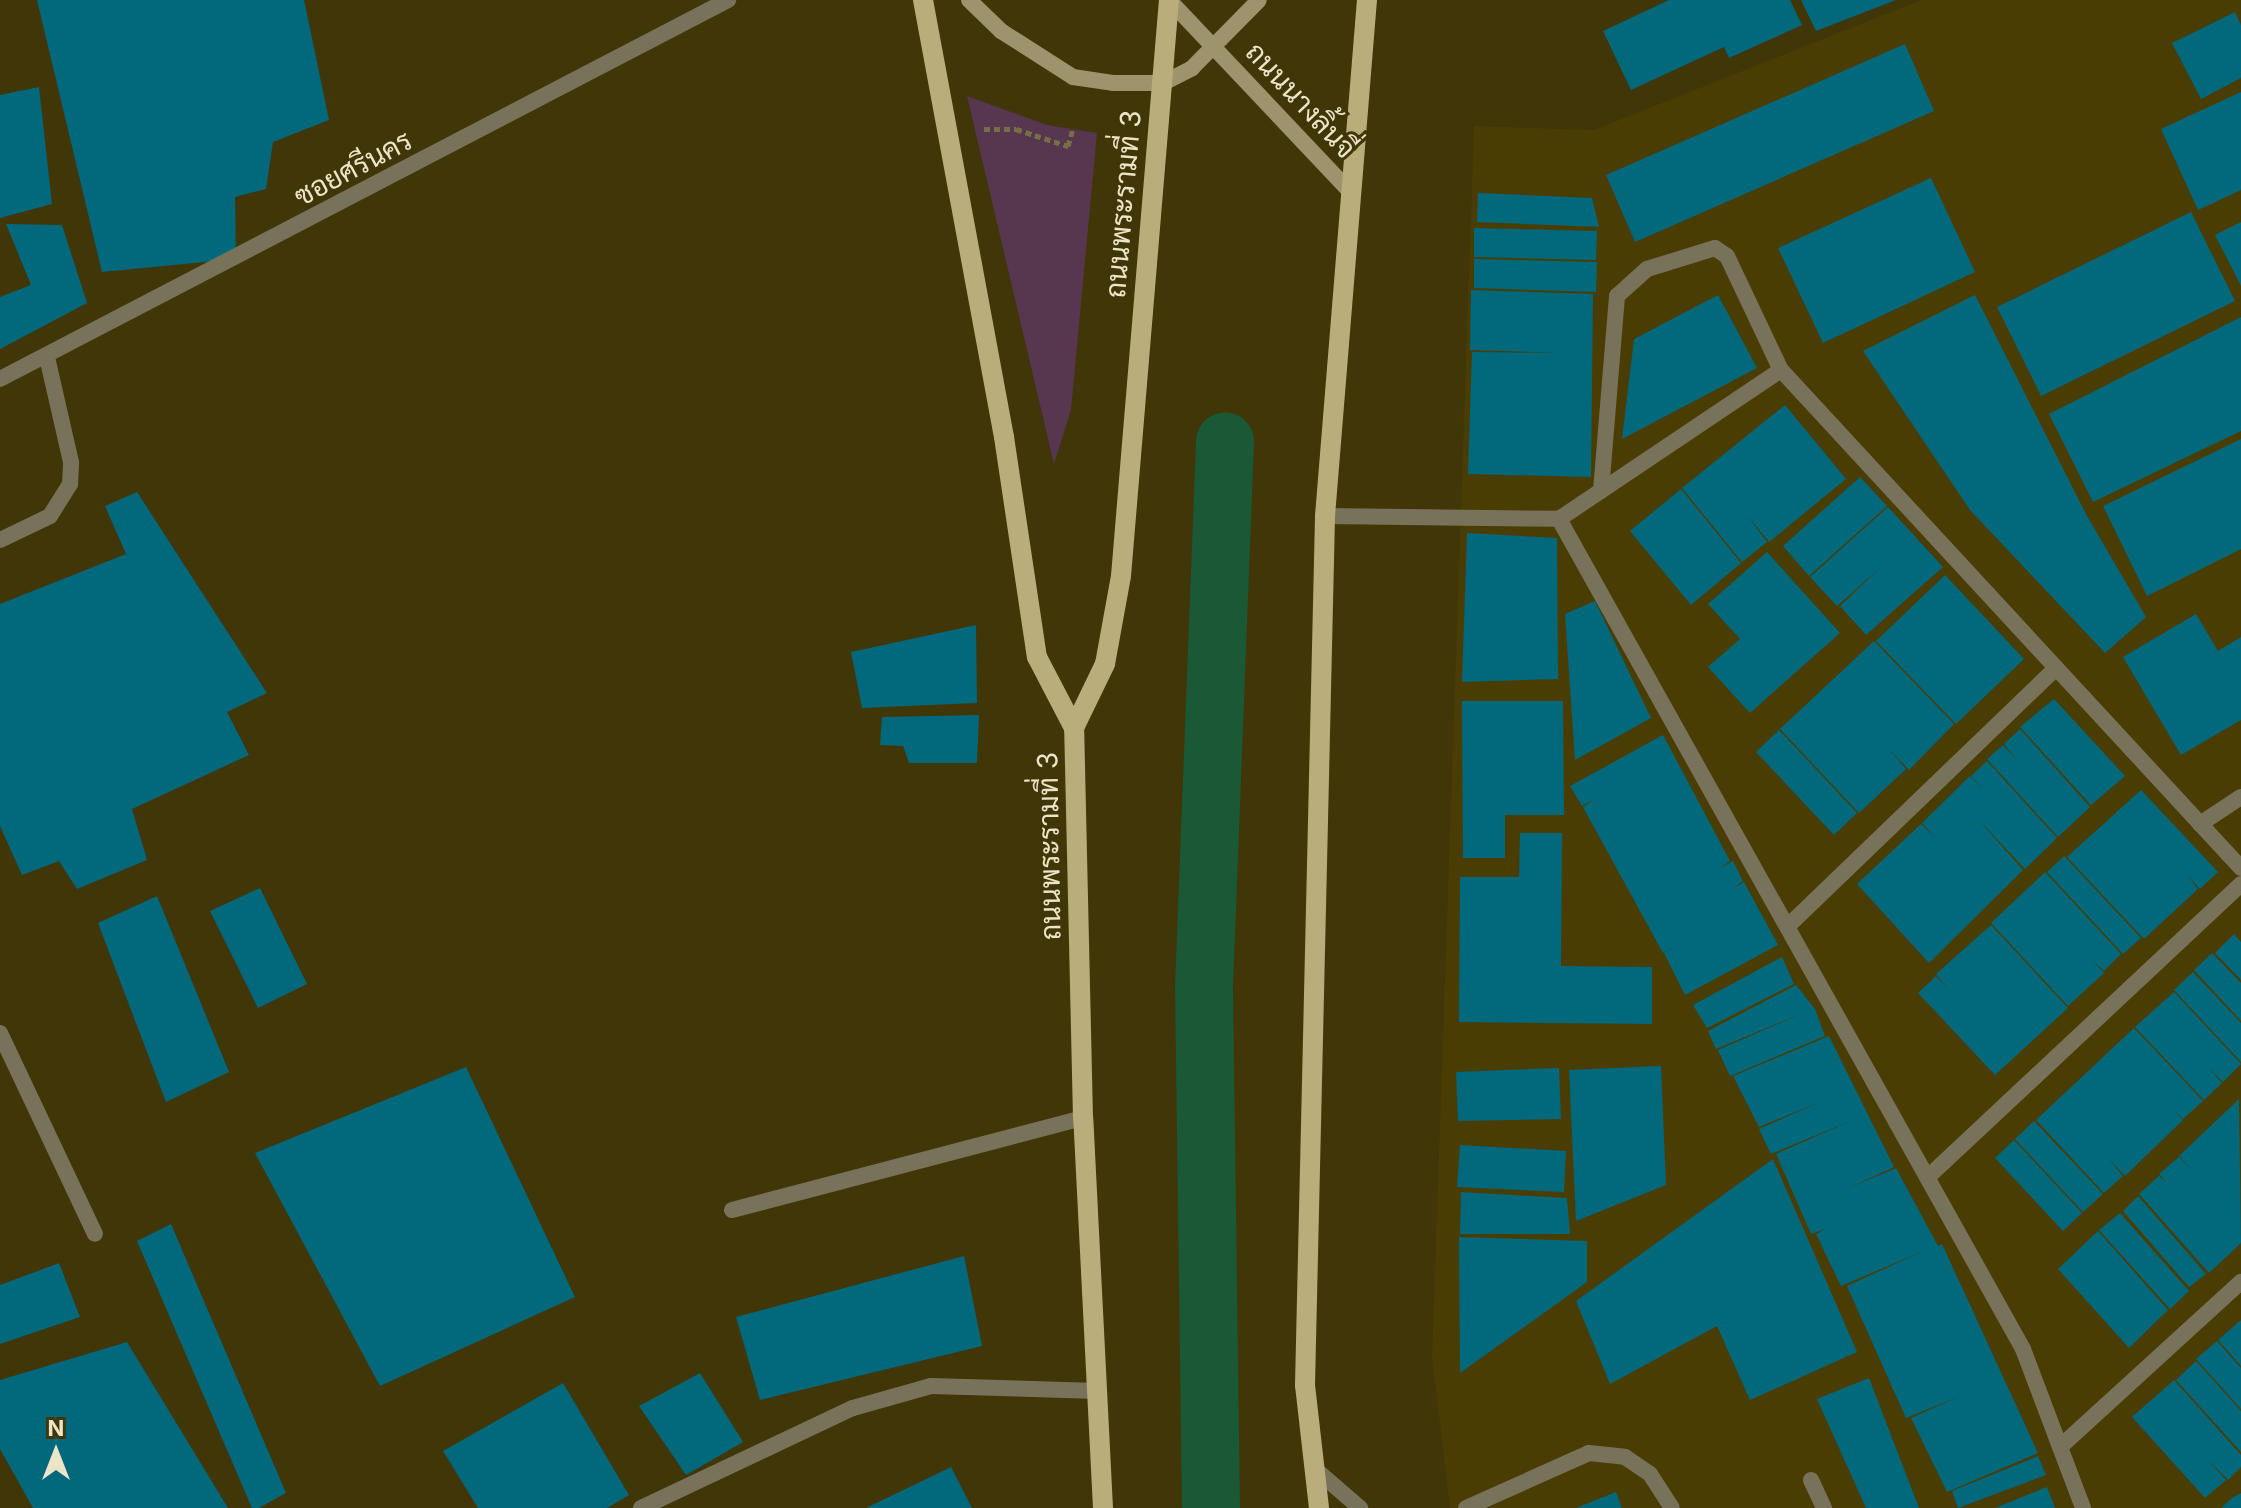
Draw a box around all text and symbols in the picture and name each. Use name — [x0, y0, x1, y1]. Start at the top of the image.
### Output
street label: ถนนนางลิ้นจี่ — [1239, 35, 1363, 165]
street label: ถนนพระรามที่ 3 — [1098, 109, 1148, 299]
street label: ซอยศรีนคร — [288, 123, 418, 213]
street label: ถนนพระรามที่ 3 — [1031, 751, 1067, 941]
north arrow — [16, 1412, 96, 1492]
text: N — [48, 1415, 64, 1441]

